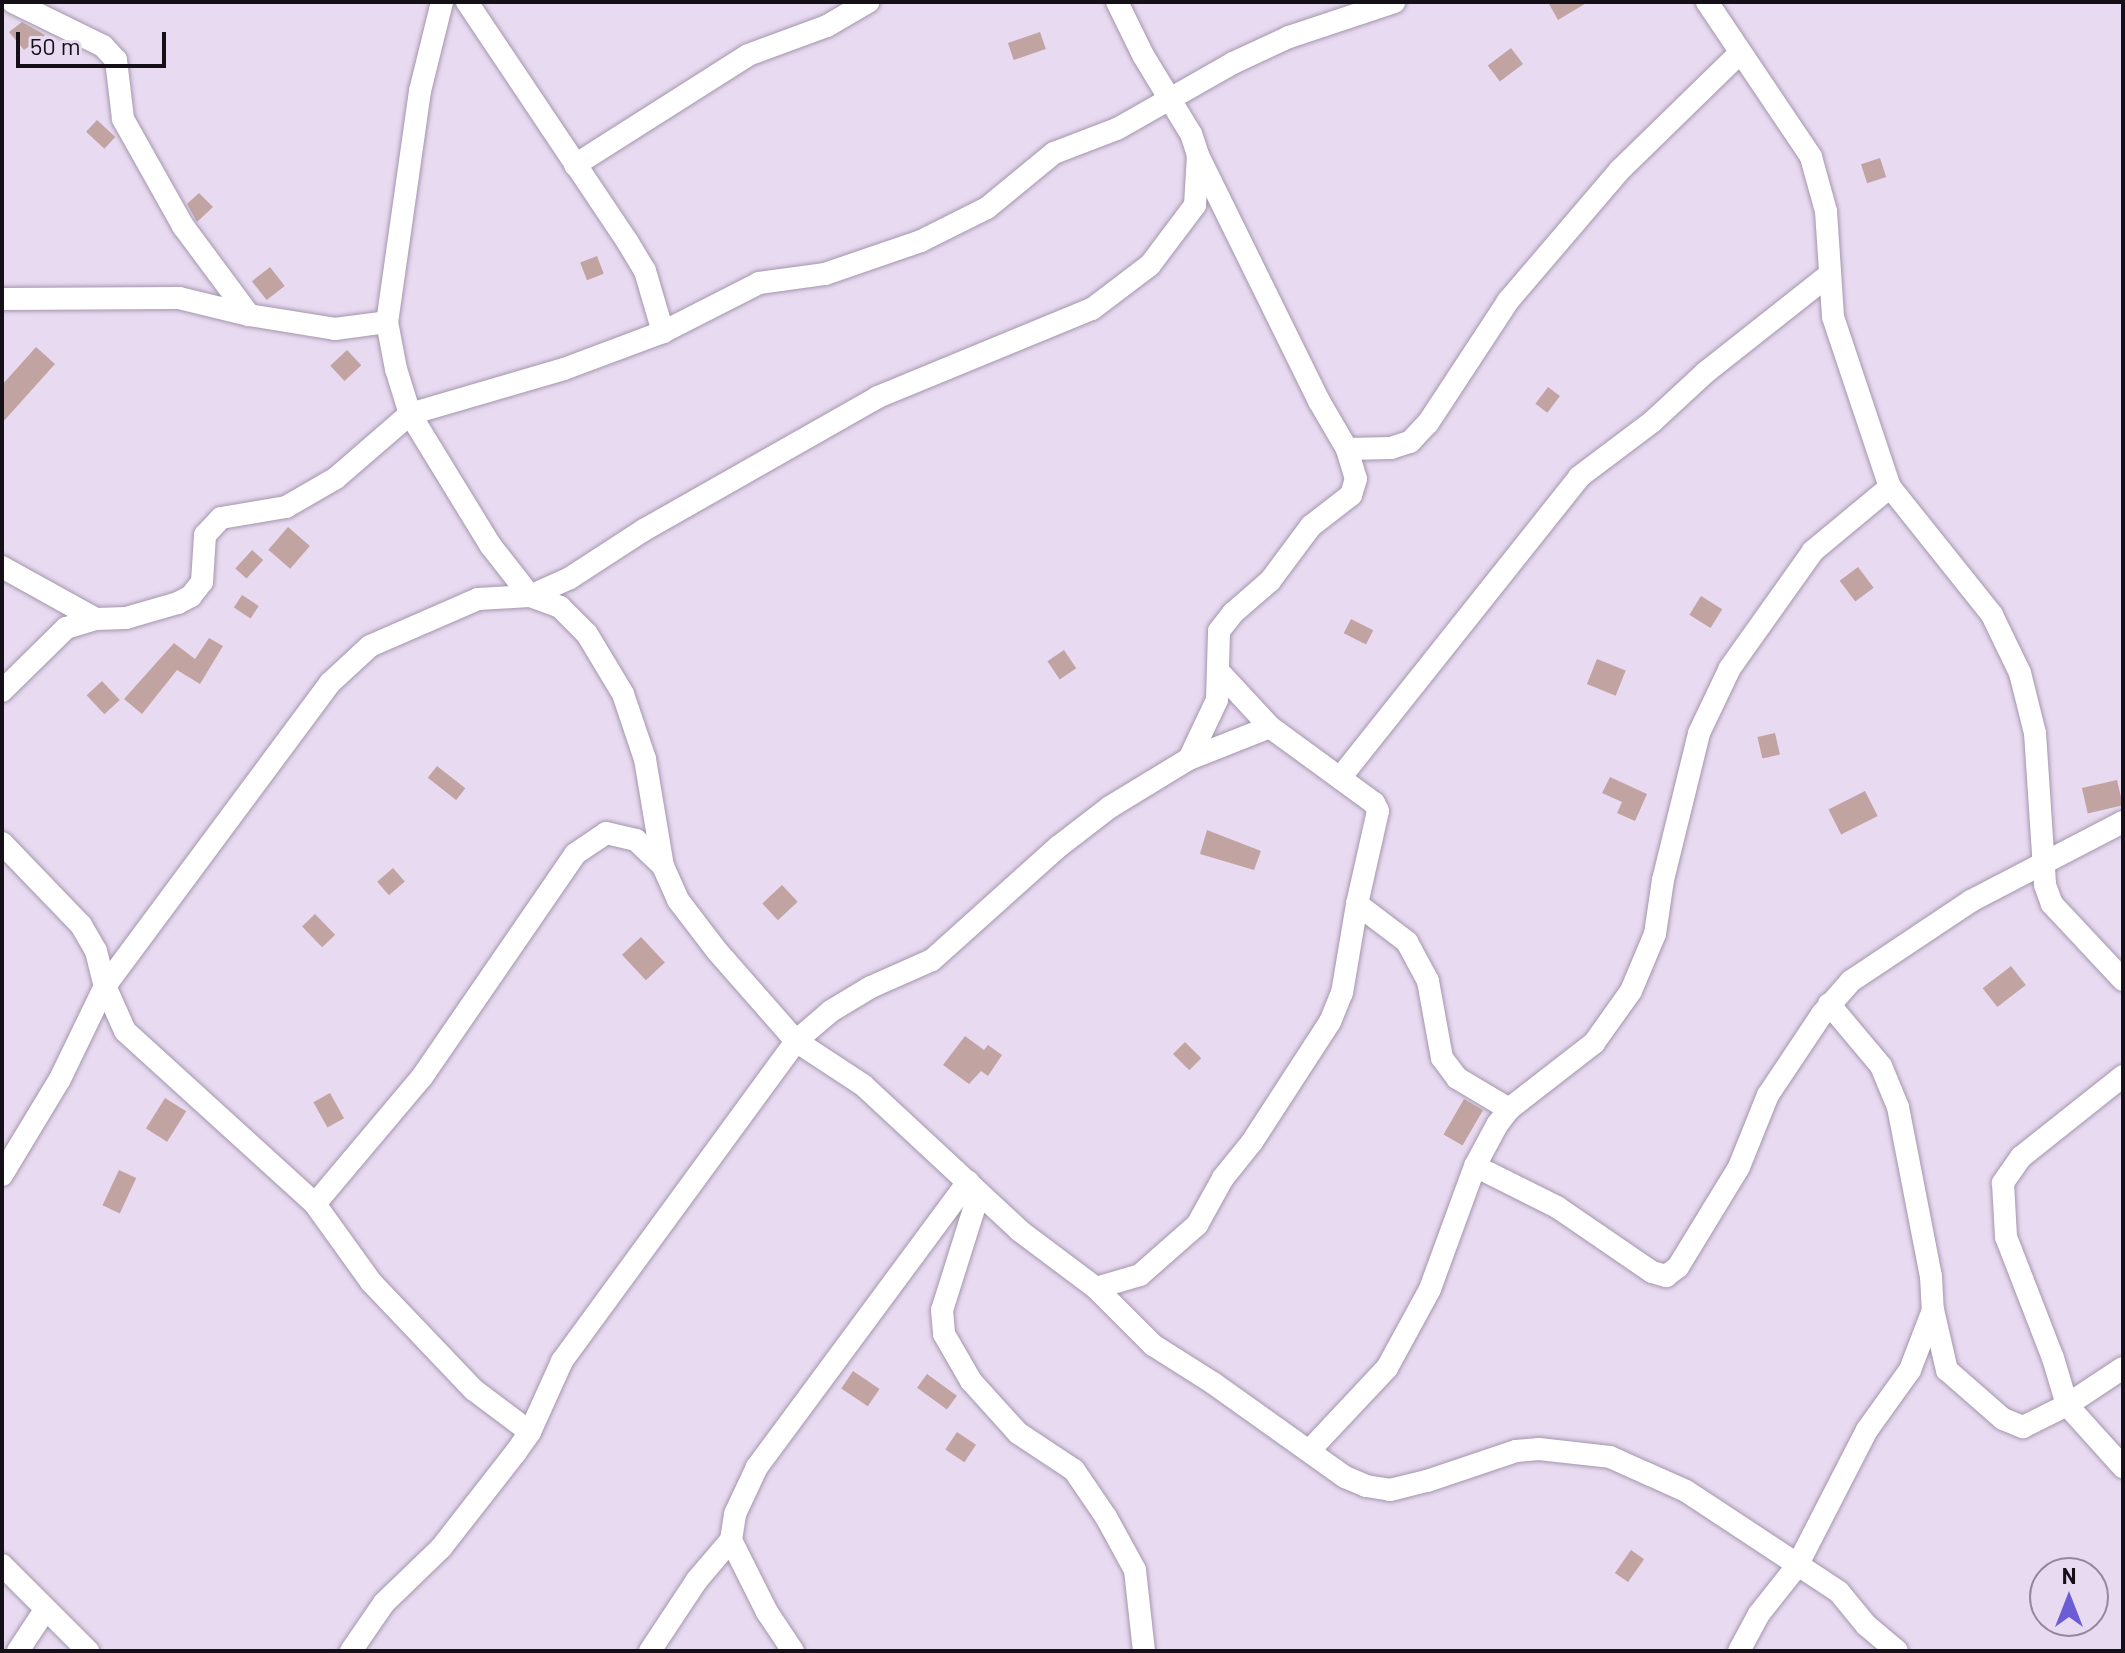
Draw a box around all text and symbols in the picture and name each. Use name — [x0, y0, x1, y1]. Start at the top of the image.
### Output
scale bar — [20, 16, 170, 66]
text: 50 m — [30, 31, 81, 60]
north arrow — [2029, 1557, 2109, 1637]
text: N — [2062, 1562, 2076, 1588]

